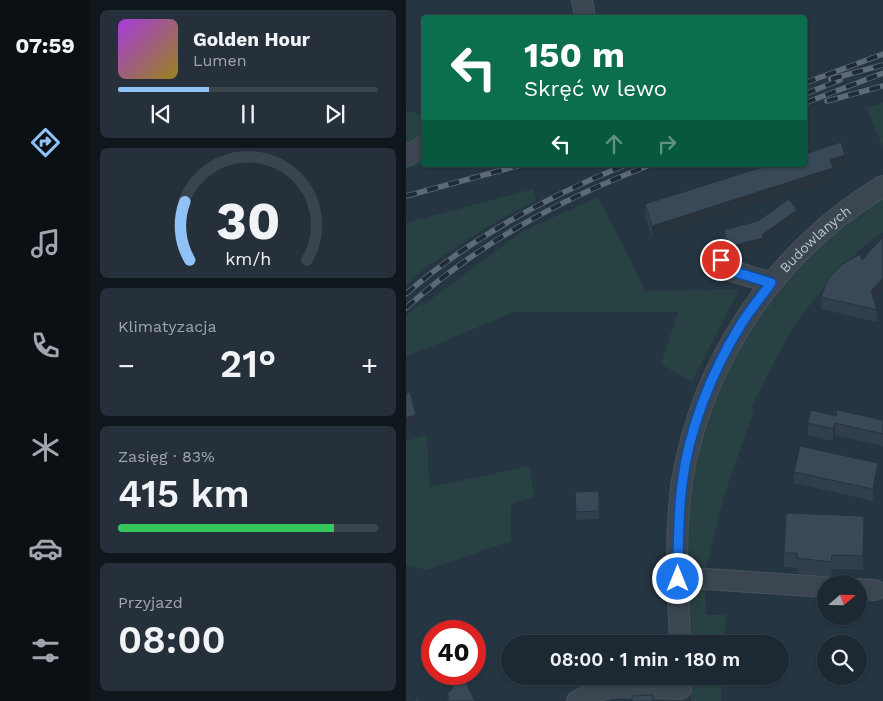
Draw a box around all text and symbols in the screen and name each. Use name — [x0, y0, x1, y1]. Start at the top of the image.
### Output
text: Golden Hour — [193, 28, 310, 51]
text: 07:59 — [15, 33, 75, 58]
text: 150 m — [524, 34, 625, 76]
icon: left — [441, 35, 506, 100]
text: Lumen — [193, 51, 247, 70]
text: Skręć w lewo — [524, 76, 667, 101]
icon: previous — [147, 100, 175, 128]
icon: pause — [234, 100, 262, 128]
icon: next — [321, 100, 349, 128]
icon: directions — [28, 125, 63, 160]
icon: left — [547, 130, 575, 158]
icon: ahead — [600, 130, 628, 158]
icon: right — [653, 130, 681, 158]
text: 30 — [216, 191, 280, 252]
street label: Budowlanych — [776, 202, 854, 276]
icon: music — [28, 226, 63, 261]
pin — [700, 239, 742, 281]
icon: arrive — [707, 246, 735, 274]
text: km/h — [225, 248, 271, 269]
text: Klimatyzacja — [118, 317, 216, 336]
icon: phone — [28, 328, 63, 363]
text: 21° — [220, 342, 276, 386]
text: − — [118, 349, 135, 382]
text: + — [361, 349, 378, 382]
icon: climate — [28, 430, 63, 465]
text: Zasięg · 83% — [118, 447, 215, 466]
text: 415 km — [118, 472, 250, 516]
icon: car — [28, 531, 63, 566]
position arrow — [651, 552, 703, 604]
north arrow — [817, 575, 867, 625]
map controls — [817, 575, 867, 685]
text: Przyjazd — [118, 593, 183, 612]
text: 08:00 — [118, 618, 226, 662]
speed limit sign: 40 — [421, 620, 486, 685]
icon: filters — [28, 633, 63, 668]
button: search — [817, 635, 867, 685]
text: 08:00 · 1 min · 180 m — [550, 648, 740, 671]

